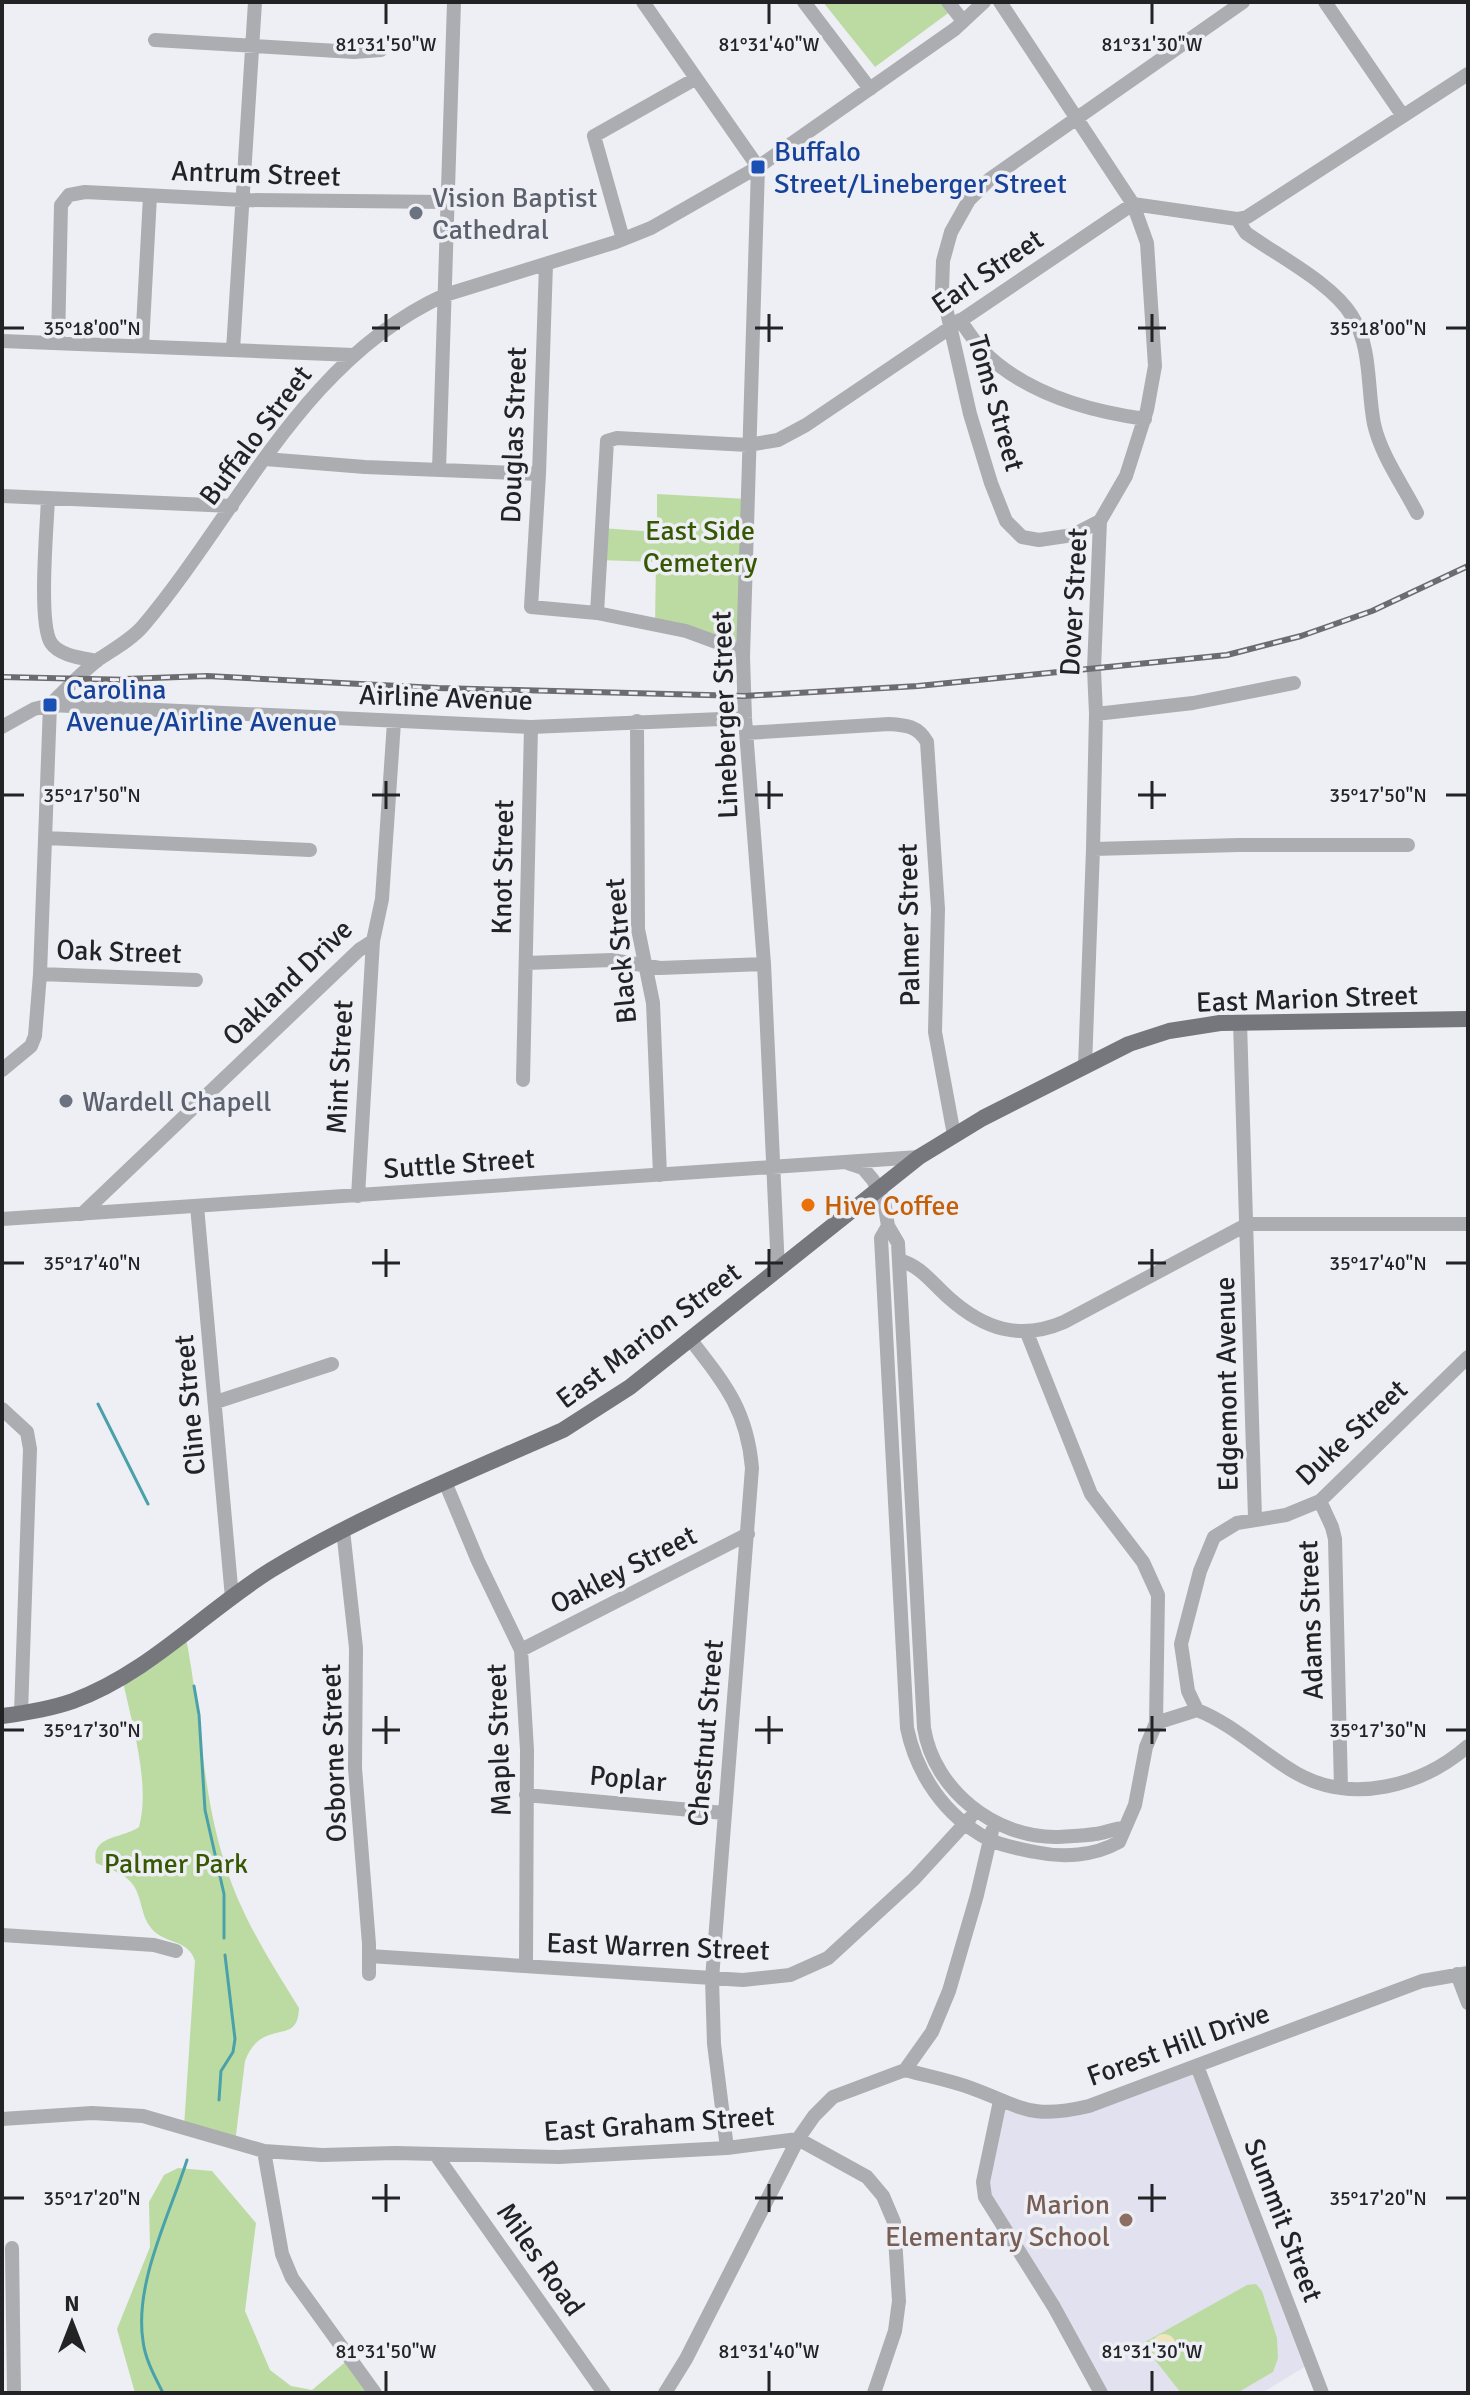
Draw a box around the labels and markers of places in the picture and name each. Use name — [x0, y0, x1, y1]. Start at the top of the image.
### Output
place label: Buffalo Street/Lineberger Street — [774, 135, 1067, 201]
marker: Buffalo Street/Lineberger Street — [749, 158, 767, 176]
place label: Vision Baptist Cathedral — [432, 181, 597, 247]
marker: Vision Baptist Cathedral — [407, 204, 425, 222]
place label: Carolina Avenue/Airline Avenue — [66, 673, 337, 739]
marker: Carolina Avenue/Airline Avenue — [41, 696, 59, 714]
place label: Wardell Chapell — [82, 1085, 272, 1119]
marker: Wardell Chapell — [57, 1092, 75, 1110]
place label: Hive Coffee — [824, 1189, 960, 1223]
marker: Hive Coffee — [799, 1196, 817, 1214]
place label: Marion Elementary School — [885, 2188, 1110, 2254]
marker: Marion Elementary School — [1117, 2211, 1135, 2229]

